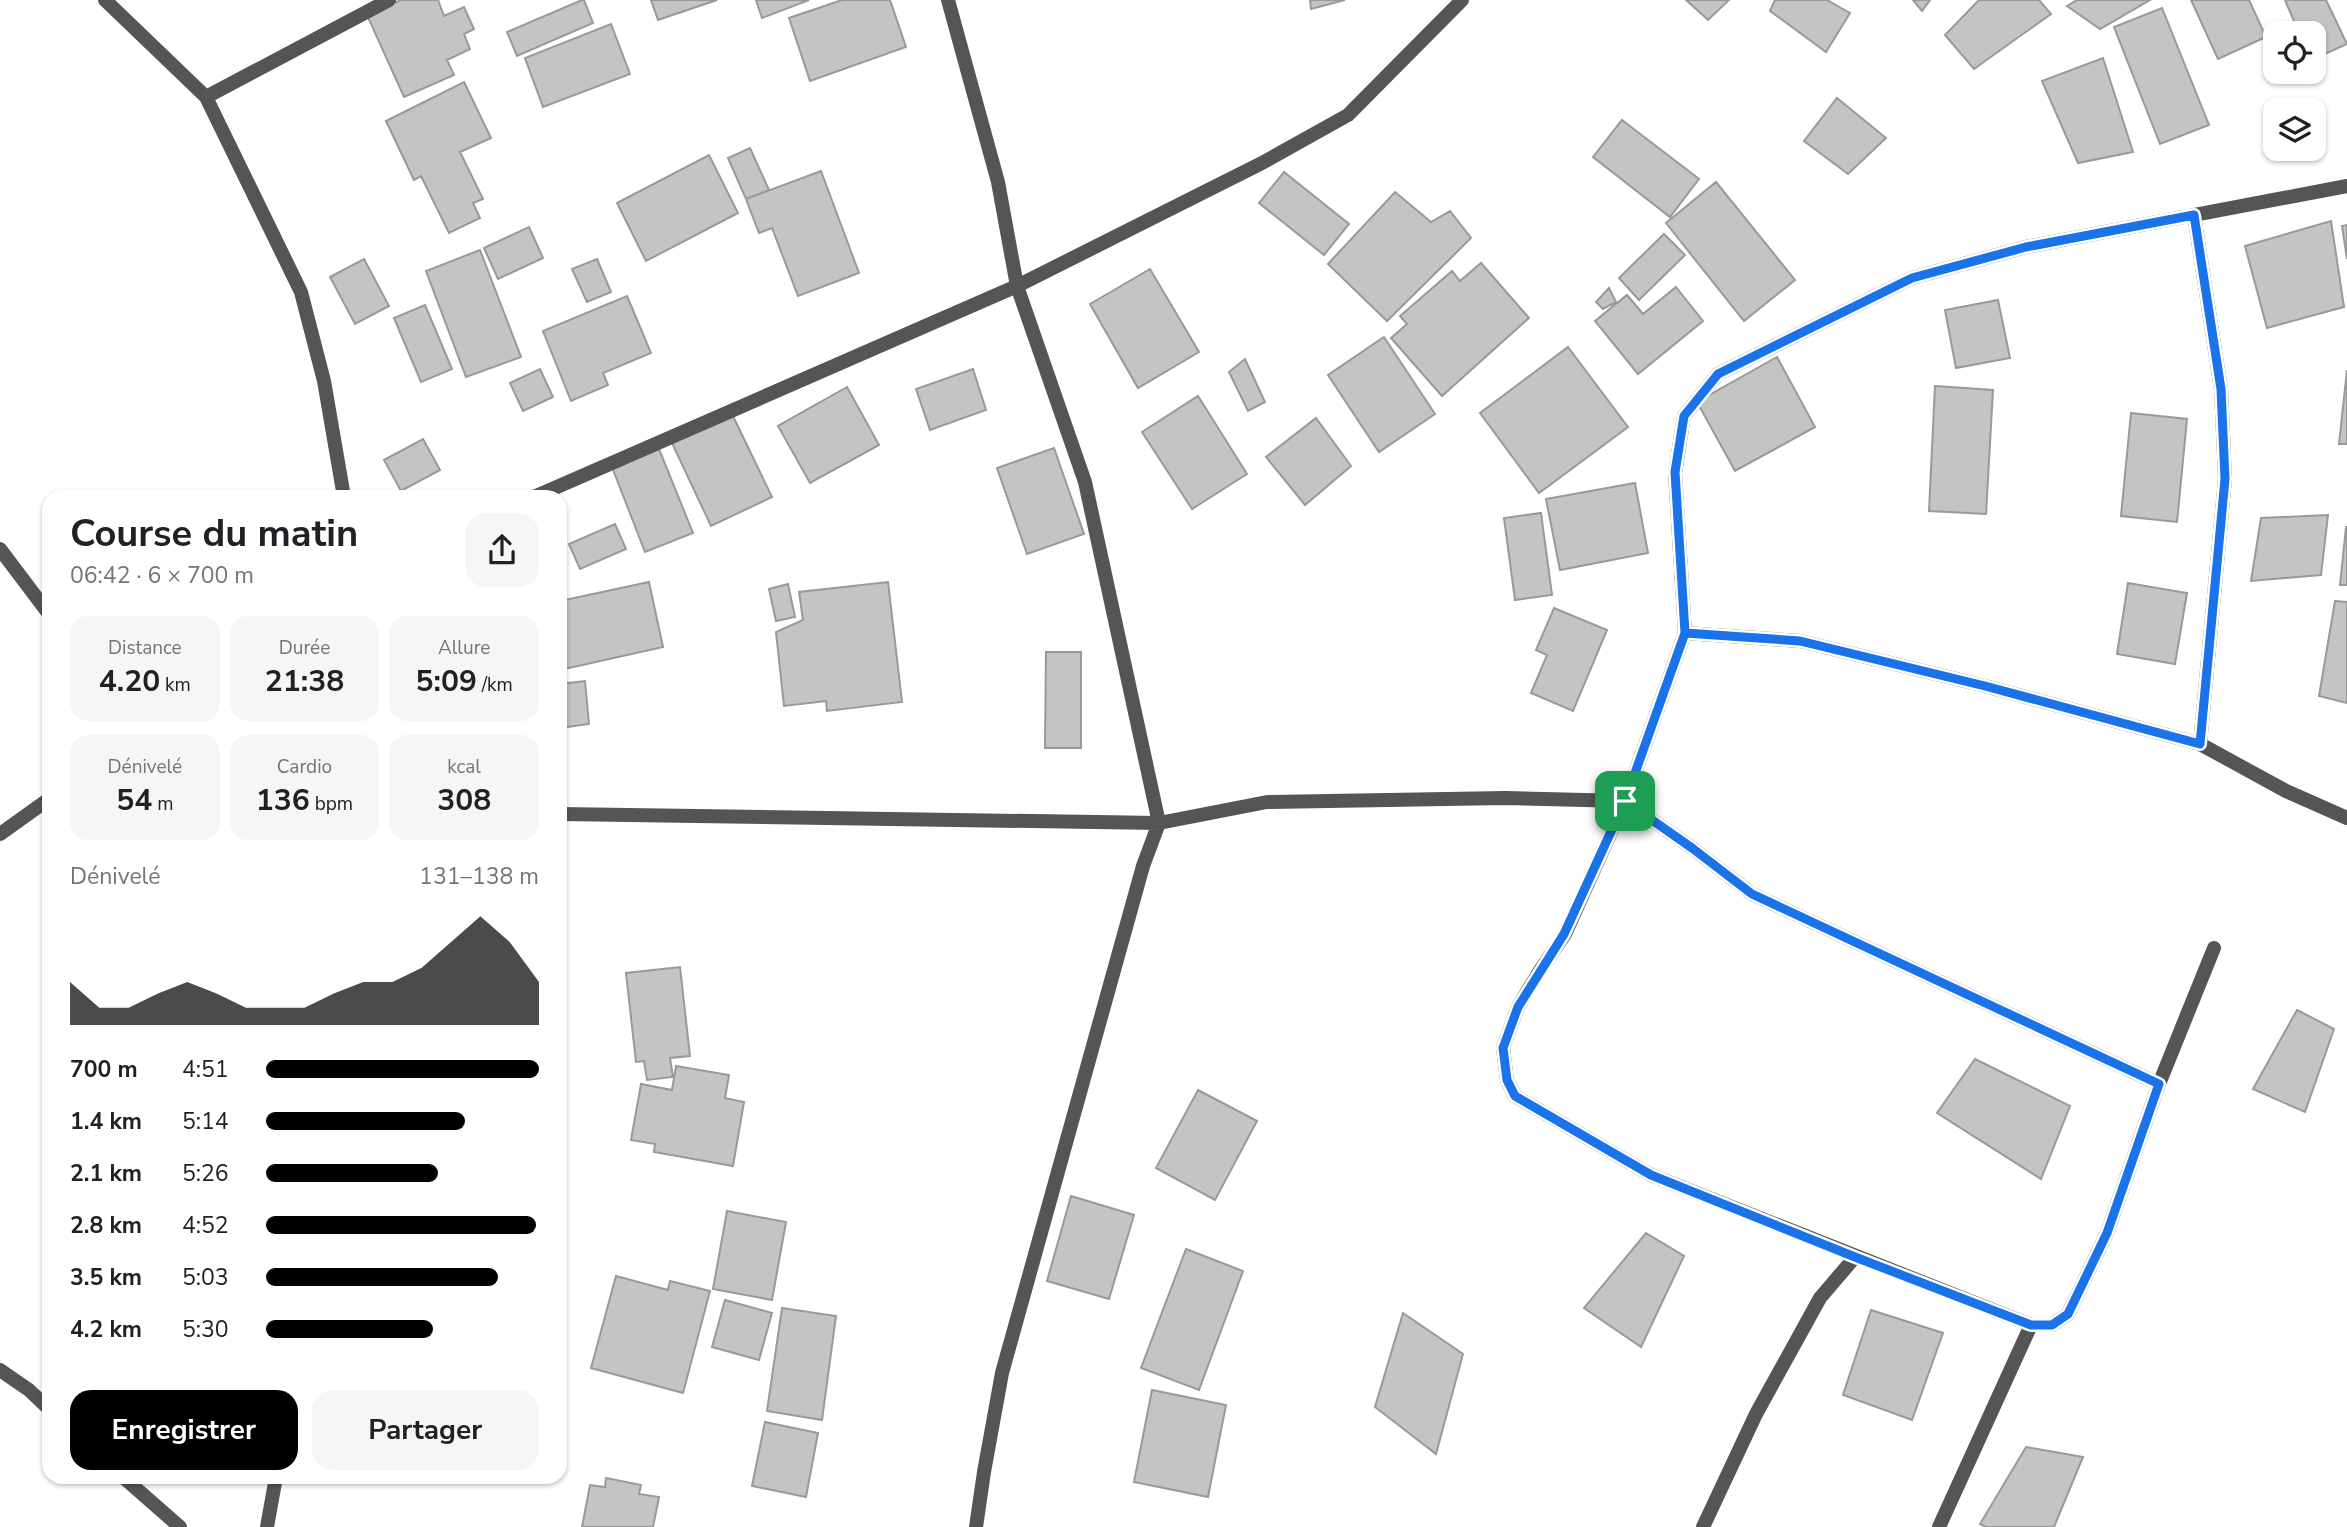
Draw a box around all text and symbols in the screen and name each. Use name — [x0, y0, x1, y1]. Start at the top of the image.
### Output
map controls — [2263, 21, 2326, 161]
button: locate — [2263, 21, 2326, 84]
button: layers — [2263, 98, 2326, 161]
text: Course du matin — [70, 508, 358, 559]
button: share — [465, 513, 539, 587]
text: 06:42 · 6 × 700 m — [70, 560, 254, 591]
text: Distance — [108, 635, 182, 661]
text: Durée — [279, 635, 330, 661]
text: Allure — [438, 635, 490, 661]
text: 4.20 — [99, 661, 160, 702]
text: 21:38 — [265, 661, 344, 702]
text: 5:09 — [415, 661, 477, 702]
text: km — [160, 672, 191, 698]
text: /km — [477, 672, 513, 698]
text: Dénivelé — [107, 754, 182, 780]
text: Cardio — [277, 754, 332, 780]
text: kcal — [447, 754, 481, 780]
pin — [1595, 771, 1655, 831]
text: 54 — [116, 780, 152, 821]
text: 136 — [256, 780, 310, 821]
text: 308 — [437, 780, 491, 821]
icon: arrive — [1606, 782, 1644, 820]
text: m — [152, 791, 173, 817]
text: bpm — [310, 791, 353, 817]
text: Dénivelé — [70, 861, 161, 892]
text: 131–138 m — [419, 861, 539, 892]
text: 700 m — [70, 1054, 138, 1085]
text: 4:51 — [182, 1054, 229, 1085]
text: 1.4 km — [70, 1106, 142, 1137]
text: 5:14 — [182, 1106, 229, 1137]
text: 2.1 km — [70, 1158, 142, 1189]
text: 5:26 — [182, 1158, 229, 1189]
text: 2.8 km — [70, 1210, 142, 1241]
text: 4:52 — [182, 1210, 229, 1241]
text: 3.5 km — [70, 1262, 142, 1293]
text: 5:03 — [182, 1262, 229, 1293]
text: 4.2 km — [70, 1314, 142, 1345]
text: 5:30 — [182, 1314, 229, 1345]
button: Enregistrer — [70, 1390, 298, 1470]
button: Partager — [312, 1390, 539, 1470]

